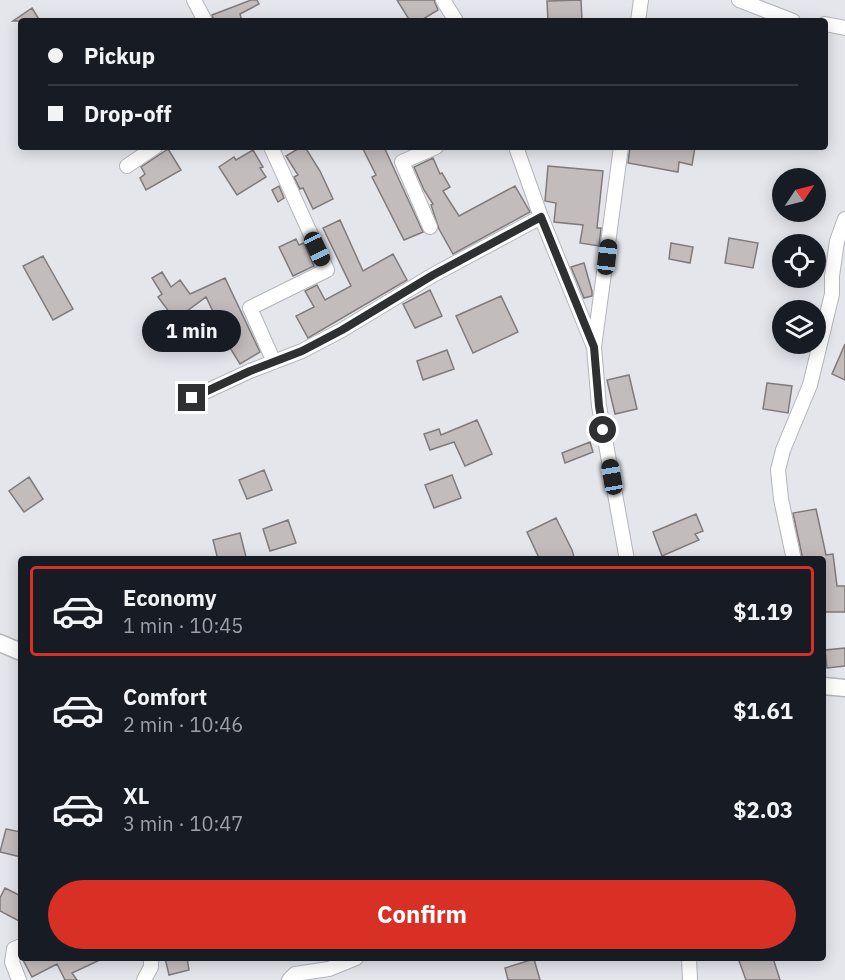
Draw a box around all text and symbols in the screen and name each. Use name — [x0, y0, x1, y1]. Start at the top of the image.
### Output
text: Pickup — [84, 41, 155, 70]
text: Drop-off — [84, 99, 171, 128]
north arrow — [772, 168, 826, 222]
map controls — [772, 168, 826, 354]
car — [301, 229, 333, 269]
button: locate — [772, 234, 826, 288]
car — [596, 238, 618, 276]
button: layers — [772, 300, 826, 354]
callout: 1 min — [142, 311, 242, 353]
text: 1 min — [165, 317, 218, 344]
route end — [178, 384, 205, 411]
route start — [589, 416, 616, 443]
car — [600, 458, 624, 496]
text: Economy — [123, 583, 217, 612]
icon: car — [51, 584, 105, 638]
text: $1.19 — [733, 597, 793, 626]
text: 1 min · 10:45 — [123, 612, 243, 639]
text: Comfort — [123, 682, 207, 711]
icon: car — [51, 683, 105, 737]
text: $1.61 — [733, 696, 793, 725]
text: 2 min · 10:46 — [123, 711, 243, 738]
text: XL — [123, 781, 149, 810]
icon: car — [51, 782, 105, 836]
text: $2.03 — [733, 795, 793, 824]
text: 3 min · 10:47 — [123, 810, 243, 837]
button: Confirm — [48, 880, 796, 949]

